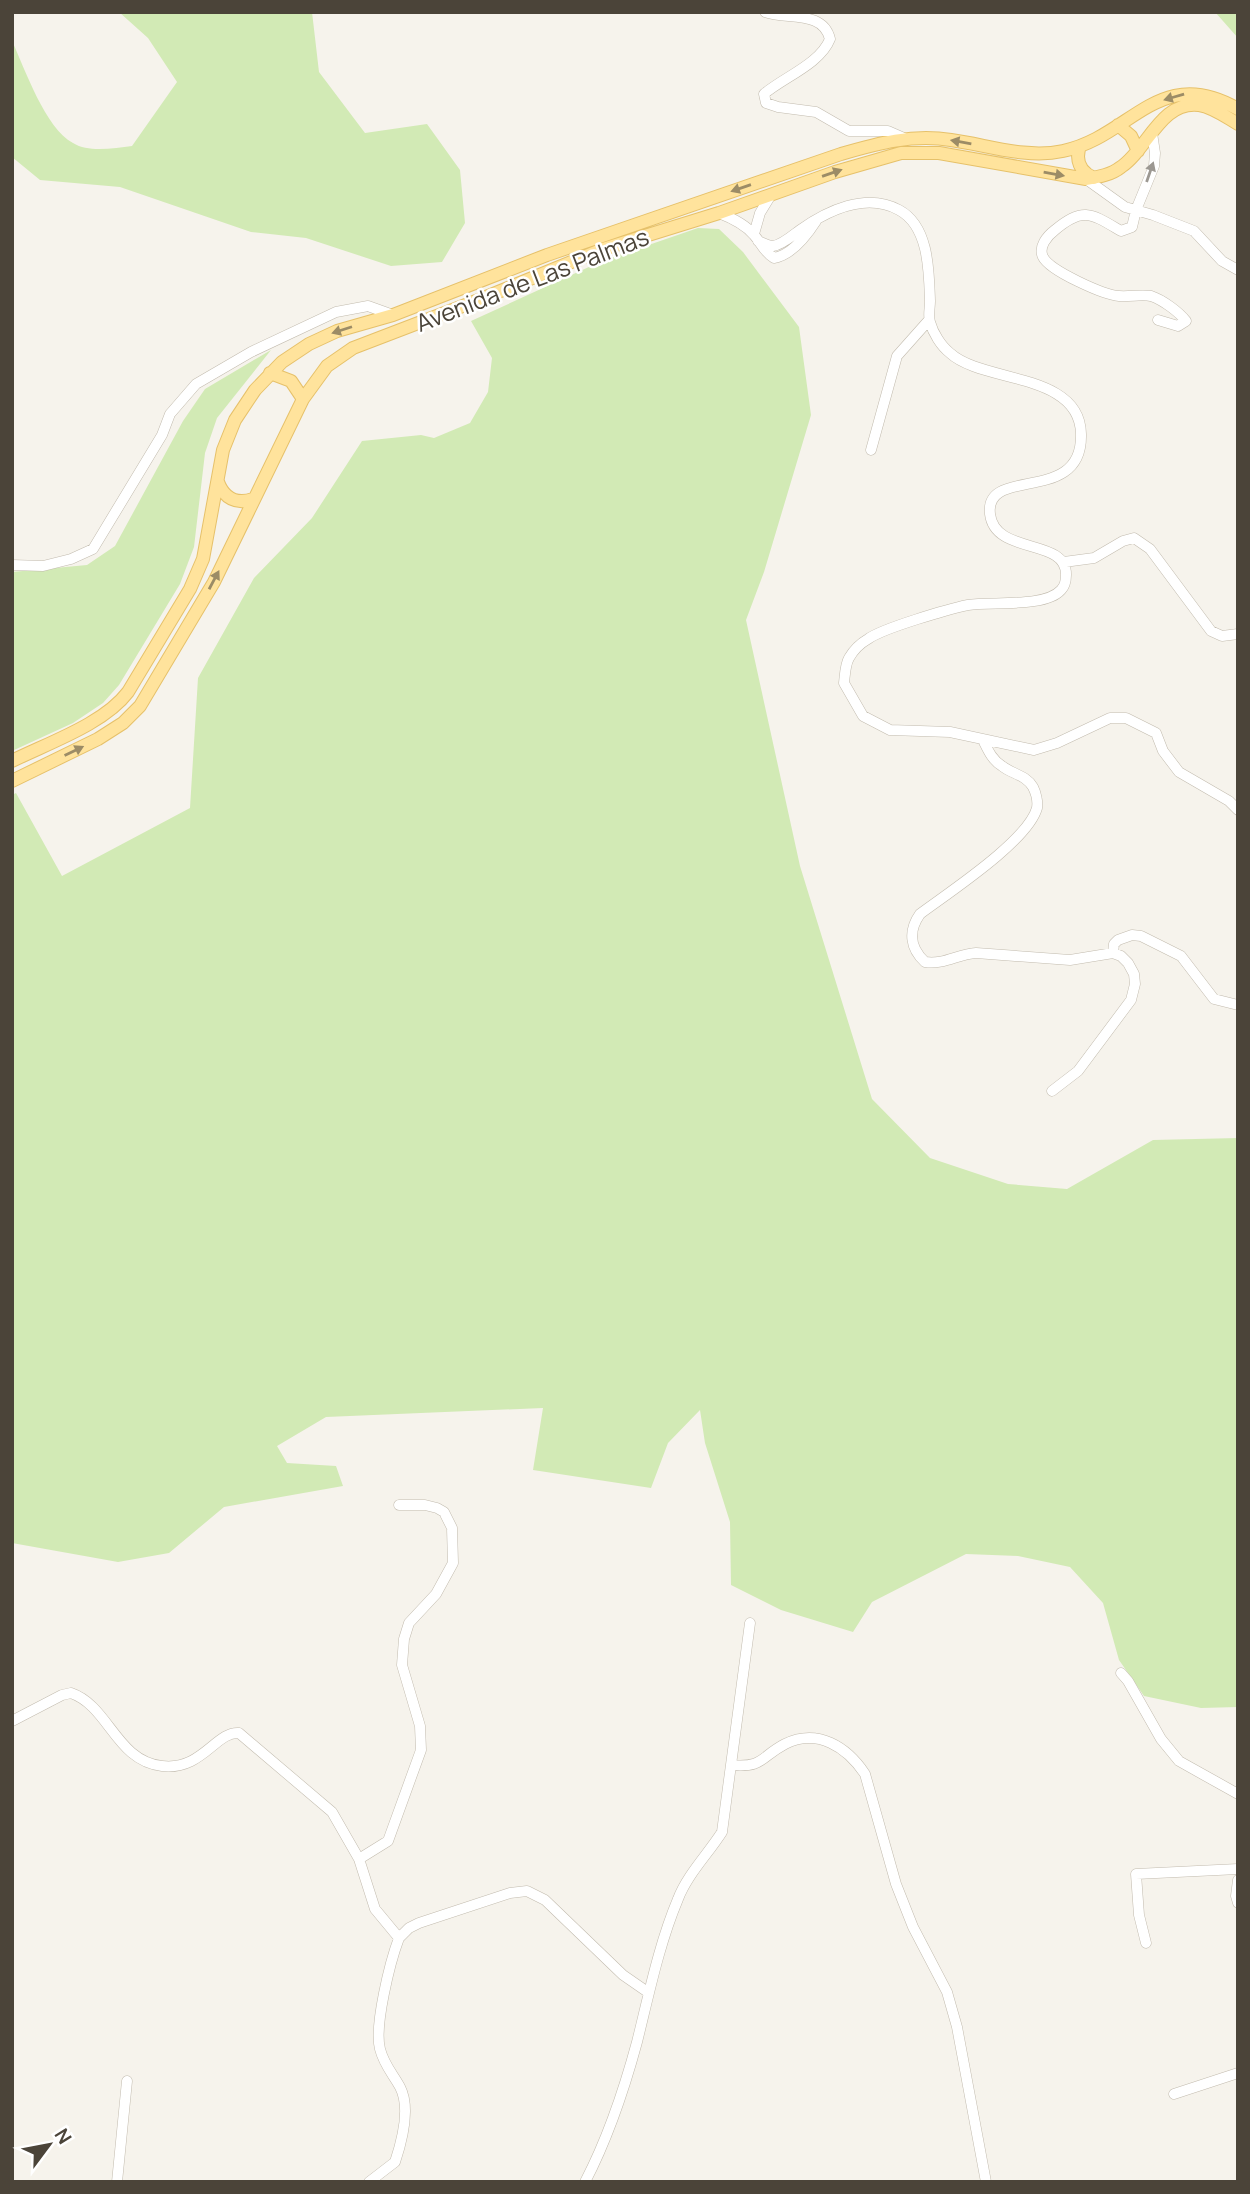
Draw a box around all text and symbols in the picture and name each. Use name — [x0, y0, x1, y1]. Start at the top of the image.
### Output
one-way arrow — [1163, 92, 1184, 102]
one-way arrow — [950, 136, 972, 147]
one-way arrow — [1145, 162, 1156, 183]
one-way arrow — [821, 167, 842, 178]
one-way arrow — [1044, 169, 1066, 180]
one-way arrow — [731, 183, 752, 194]
street label: Avenida de Las Palmas — [411, 219, 653, 339]
one-way arrow — [332, 326, 353, 336]
one-way arrow — [209, 570, 220, 590]
one-way arrow — [64, 746, 84, 757]
north arrow — [14, 2110, 84, 2180]
text: N — [49, 2123, 78, 2149]

